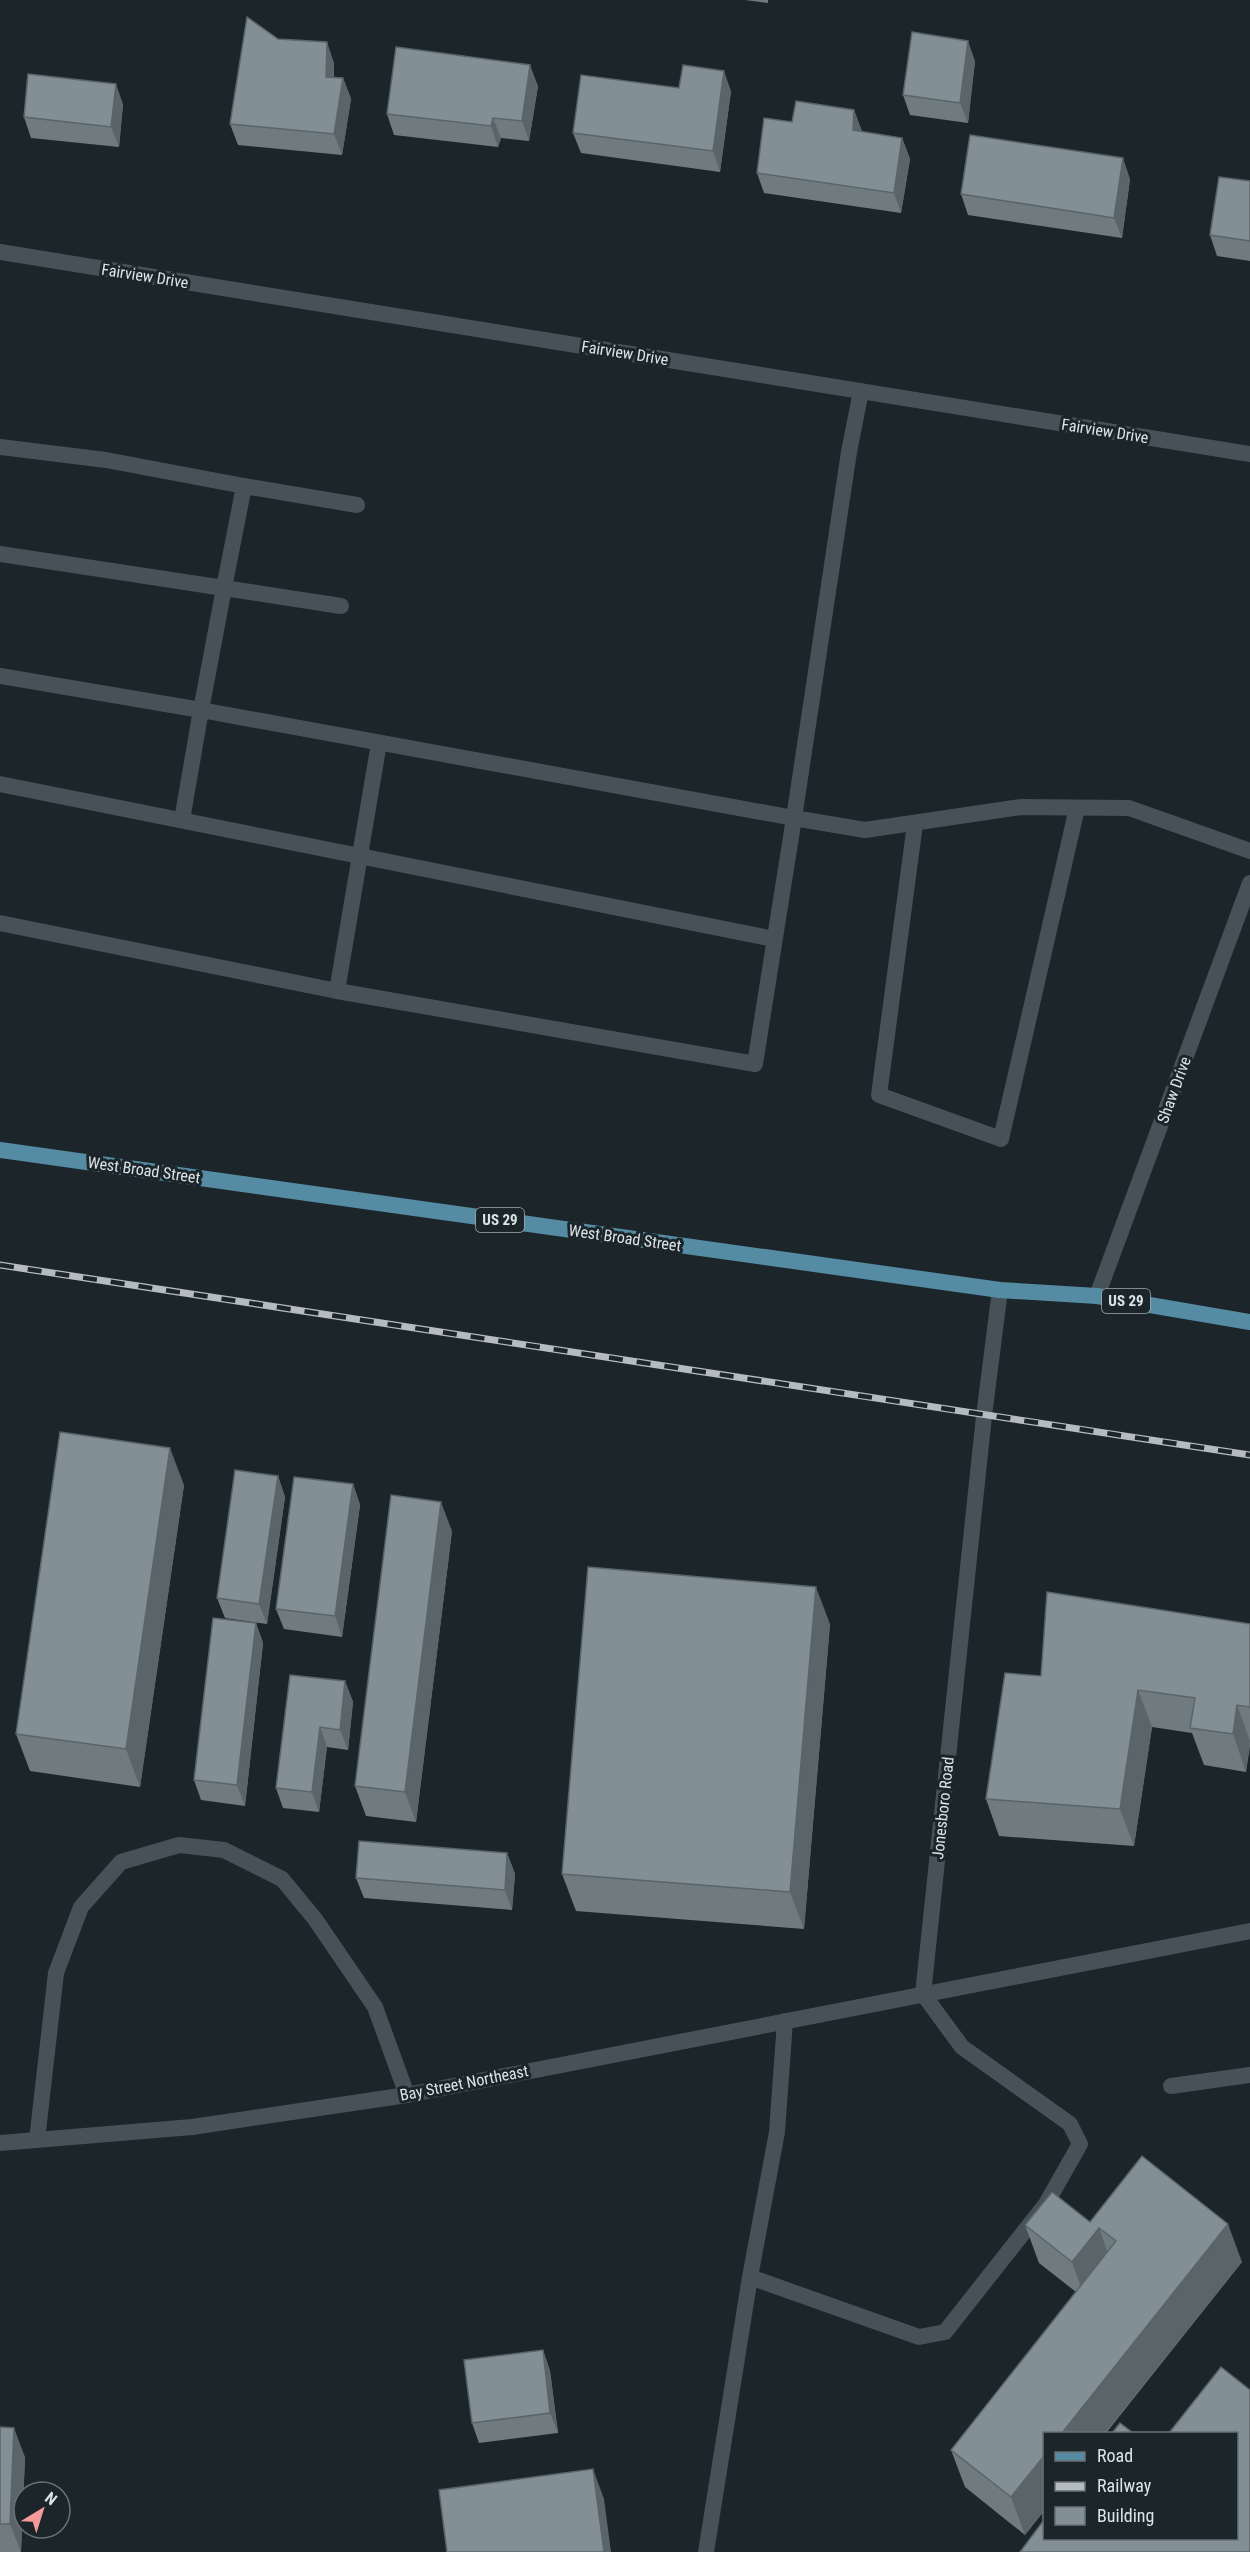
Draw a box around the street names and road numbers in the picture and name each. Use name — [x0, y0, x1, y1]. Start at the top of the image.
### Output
street label: Fairview Drive — [100, 260, 190, 292]
street label: Fairview Drive — [580, 337, 670, 369]
street label: Fairview Drive — [1060, 415, 1150, 447]
street label: Shaw Drive — [1153, 1054, 1195, 1126]
street label: West Broad Street — [87, 1153, 202, 1187]
road number: US 29 — [476, 1208, 524, 1232]
street label: West Broad Street — [568, 1221, 683, 1255]
road number: US 29 — [1102, 1289, 1150, 1313]
street label: Jonesboro Road — [928, 1756, 958, 1860]
street label: Bay Street Northeast — [398, 2061, 530, 2105]

